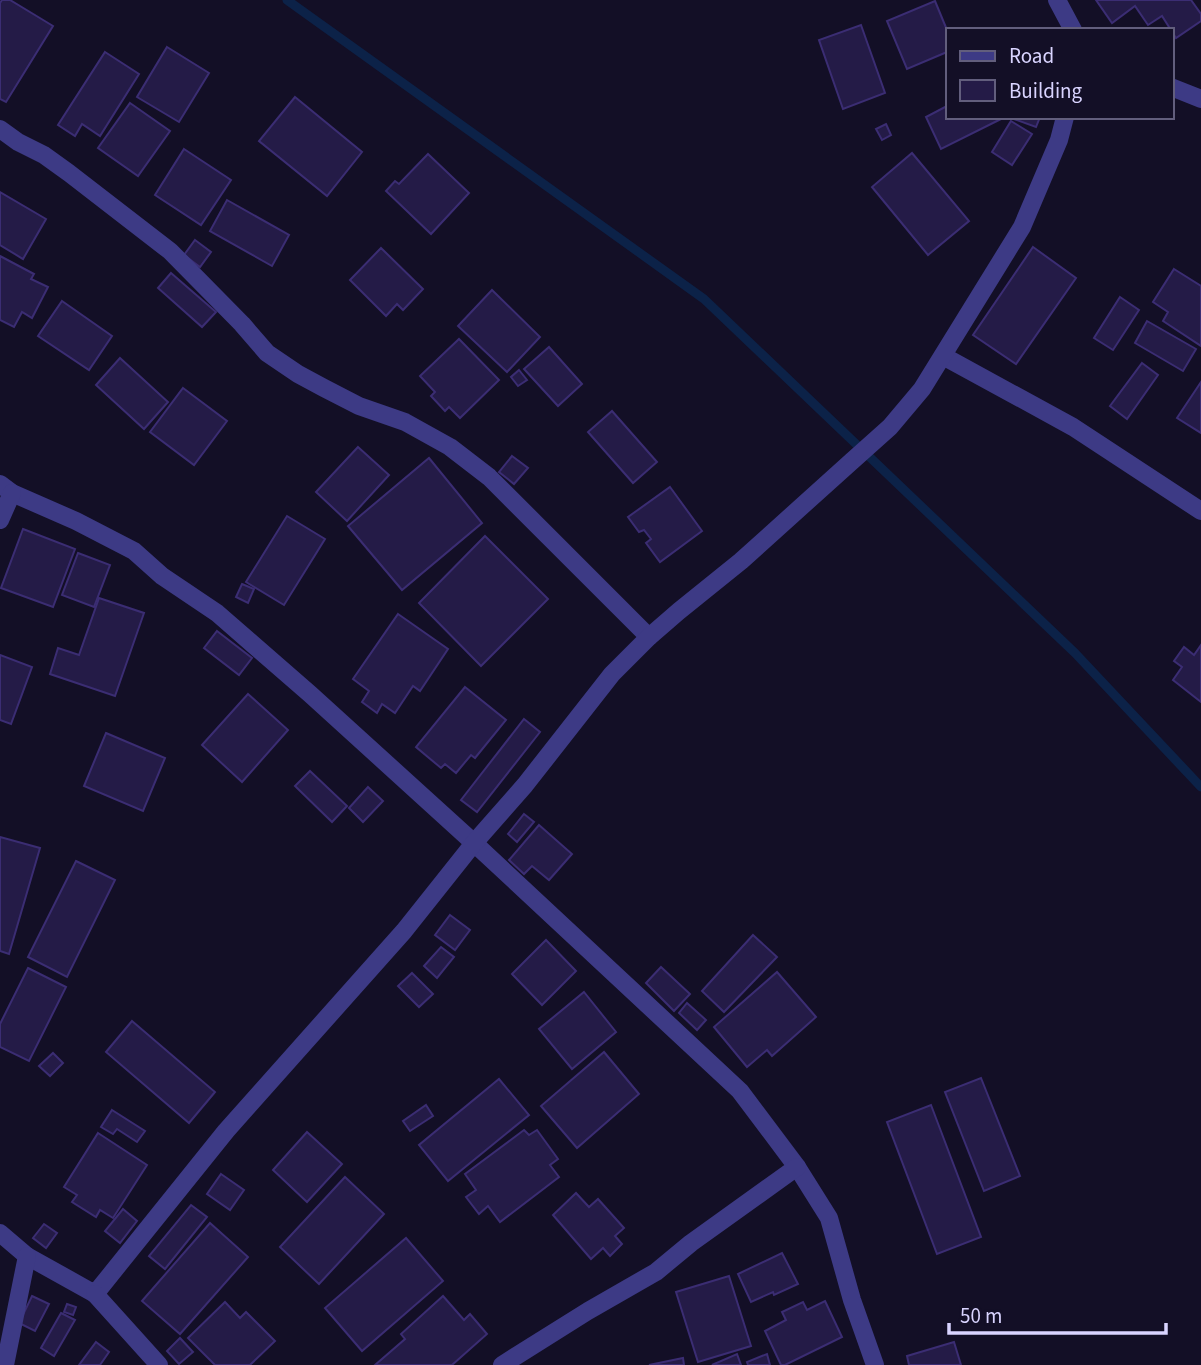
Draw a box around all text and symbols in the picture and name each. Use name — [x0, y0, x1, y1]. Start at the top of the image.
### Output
legend — [946, 28, 1173, 119]
text: Road — [1009, 41, 1054, 71]
text: Building — [1009, 76, 1083, 106]
scale bar — [949, 1292, 1166, 1336]
text: 50 m — [960, 1301, 1002, 1331]

